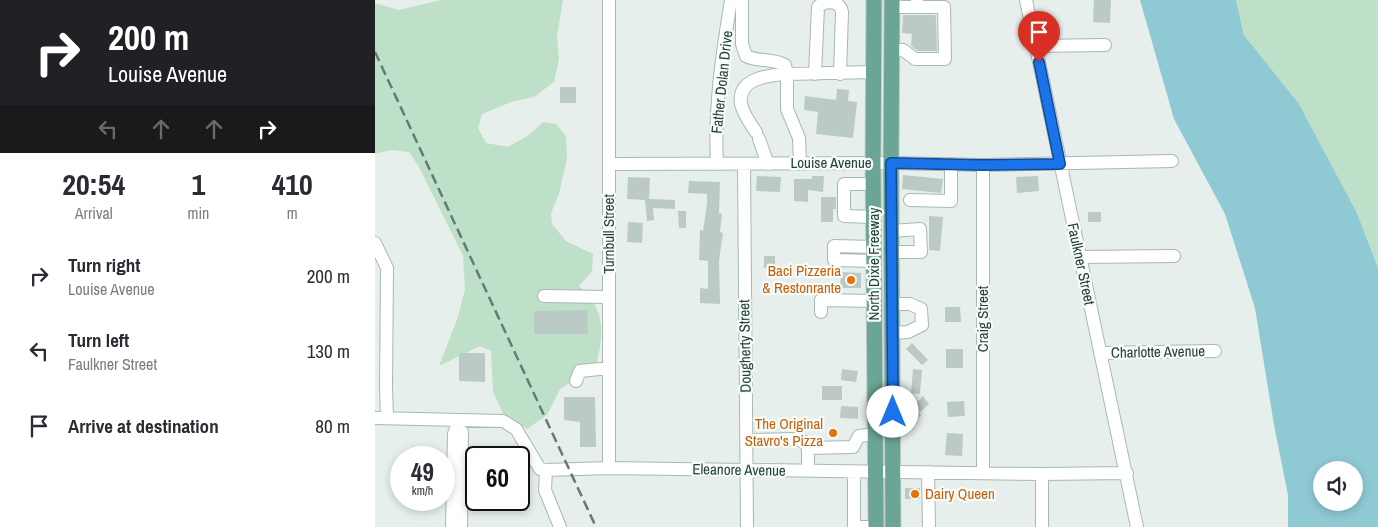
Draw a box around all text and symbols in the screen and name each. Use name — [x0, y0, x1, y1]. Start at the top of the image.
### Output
pin — [1018, 11, 1060, 62]
text: 200 m — [108, 14, 189, 61]
icon: arrive — [1025, 18, 1053, 46]
icon: right — [25, 20, 90, 85]
street label: Father Dolan Drive — [706, 29, 737, 134]
text: Louise Avenue — [108, 59, 227, 89]
icon: left — [94, 115, 122, 143]
icon: ahead — [147, 115, 175, 143]
icon: ahead — [200, 115, 228, 143]
icon: right — [253, 115, 281, 143]
street label: Louise Avenue — [790, 152, 872, 173]
text: 20:54 — [62, 164, 125, 204]
text: 1 — [192, 164, 205, 204]
text: 410 — [272, 164, 313, 204]
street label: Turnbull Street — [598, 194, 619, 274]
text: Arrival — [75, 202, 113, 224]
text: min — [187, 202, 209, 224]
text: m — [287, 202, 298, 224]
street label: North Dixie Freeway — [863, 207, 884, 320]
street label: Faulkner Street — [1063, 221, 1101, 307]
text: Turn right — [68, 252, 140, 278]
place label: Baci Pizzeria & Restonrante — [762, 260, 841, 298]
icon: right — [25, 262, 53, 290]
text: 200 m — [307, 263, 350, 289]
marker: Baci Pizzeria & Restonrante — [845, 274, 857, 286]
text: Louise Avenue — [68, 278, 155, 300]
street label: Craig Street — [972, 285, 993, 352]
street label: Dougherty Street — [733, 299, 756, 393]
text: Turn left — [68, 327, 129, 353]
icon: left — [25, 337, 53, 365]
text: 130 m — [307, 338, 350, 364]
street label: Charlotte Avenue — [1111, 340, 1205, 363]
text: Faulkner Street — [68, 353, 157, 375]
position arrow — [866, 385, 918, 437]
icon: arrive — [25, 412, 53, 440]
text: Arrive at destination — [68, 413, 219, 439]
text: 80 m — [315, 413, 350, 439]
place label: The Original Stavro's Pizza — [745, 413, 823, 451]
marker: The Original Stavro's Pizza — [827, 427, 839, 439]
speed limit sign: 60 — [465, 446, 530, 511]
text: 49 — [411, 455, 434, 489]
street label: Eleanore Avenue — [692, 458, 786, 481]
map controls — [1313, 461, 1363, 511]
button: sound — [1313, 461, 1363, 511]
text: km/h — [412, 483, 433, 499]
place label: Dairy Queen — [925, 483, 995, 504]
marker: Dairy Queen — [909, 488, 921, 500]

